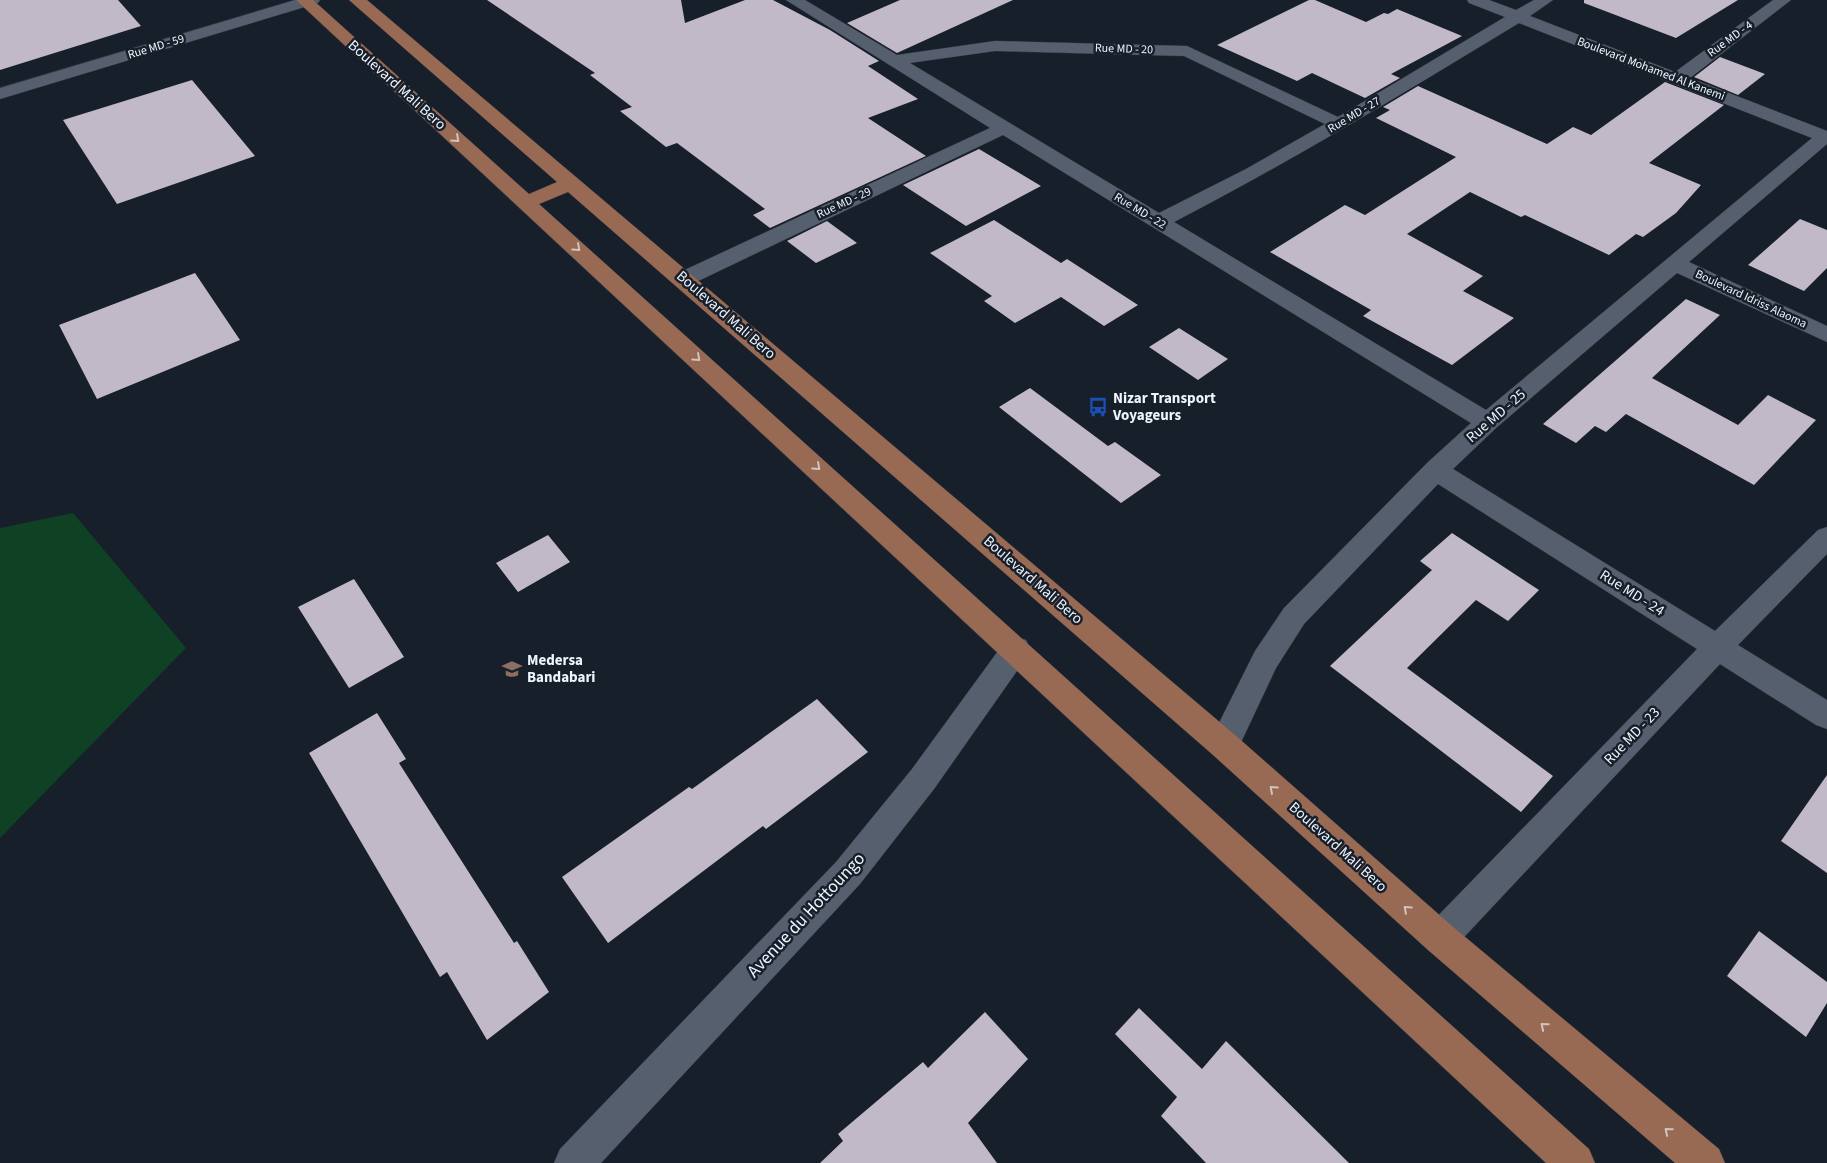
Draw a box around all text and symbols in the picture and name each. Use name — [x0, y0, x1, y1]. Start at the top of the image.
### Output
street label: Rue MD - 4 — [1704, 17, 1756, 61]
street label: Rue MD - 59 — [126, 30, 186, 64]
street label: Boulevard Mohamed Al Kanemi — [1575, 33, 1727, 105]
street label: Boulevard Mali Bero — [343, 35, 451, 135]
street label: Rue MD - 20 — [1095, 39, 1153, 59]
street label: Rue MD - 27 — [1325, 93, 1383, 137]
one-way arrow — [451, 133, 460, 142]
street label: Rue MD - 29 — [814, 183, 874, 223]
street label: Rue MD - 22 — [1111, 189, 1169, 233]
one-way arrow — [571, 242, 580, 251]
street label: Boulevard Mali Bero — [672, 266, 780, 364]
street label: Boulevard Idriss Alaoma — [1692, 266, 1810, 332]
one-way arrow — [691, 352, 700, 361]
street label: Rue MD - 25 — [1462, 384, 1530, 448]
place label: Nizar Transport Voyageurs — [1112, 388, 1216, 426]
bus stop icon: Nizar Transport Voyageurs — [1087, 396, 1109, 418]
one-way arrow — [811, 461, 820, 470]
street label: Boulevard Mali Bero — [979, 531, 1087, 629]
street label: Rue MD - 24 — [1596, 565, 1669, 621]
place label: Medersa Bandabari — [527, 650, 596, 688]
school or university icon: Medersa Bandabari — [501, 658, 523, 680]
street label: Rue MD - 23 — [1599, 703, 1665, 769]
one-way arrow — [1270, 786, 1279, 795]
street label: Boulevard Mali Bero — [1284, 797, 1392, 897]
street label: Avenue du Hottoungo — [741, 847, 871, 983]
one-way arrow — [1404, 906, 1413, 915]
one-way arrow — [1541, 1024, 1550, 1032]
one-way arrow — [1665, 1129, 1674, 1137]

